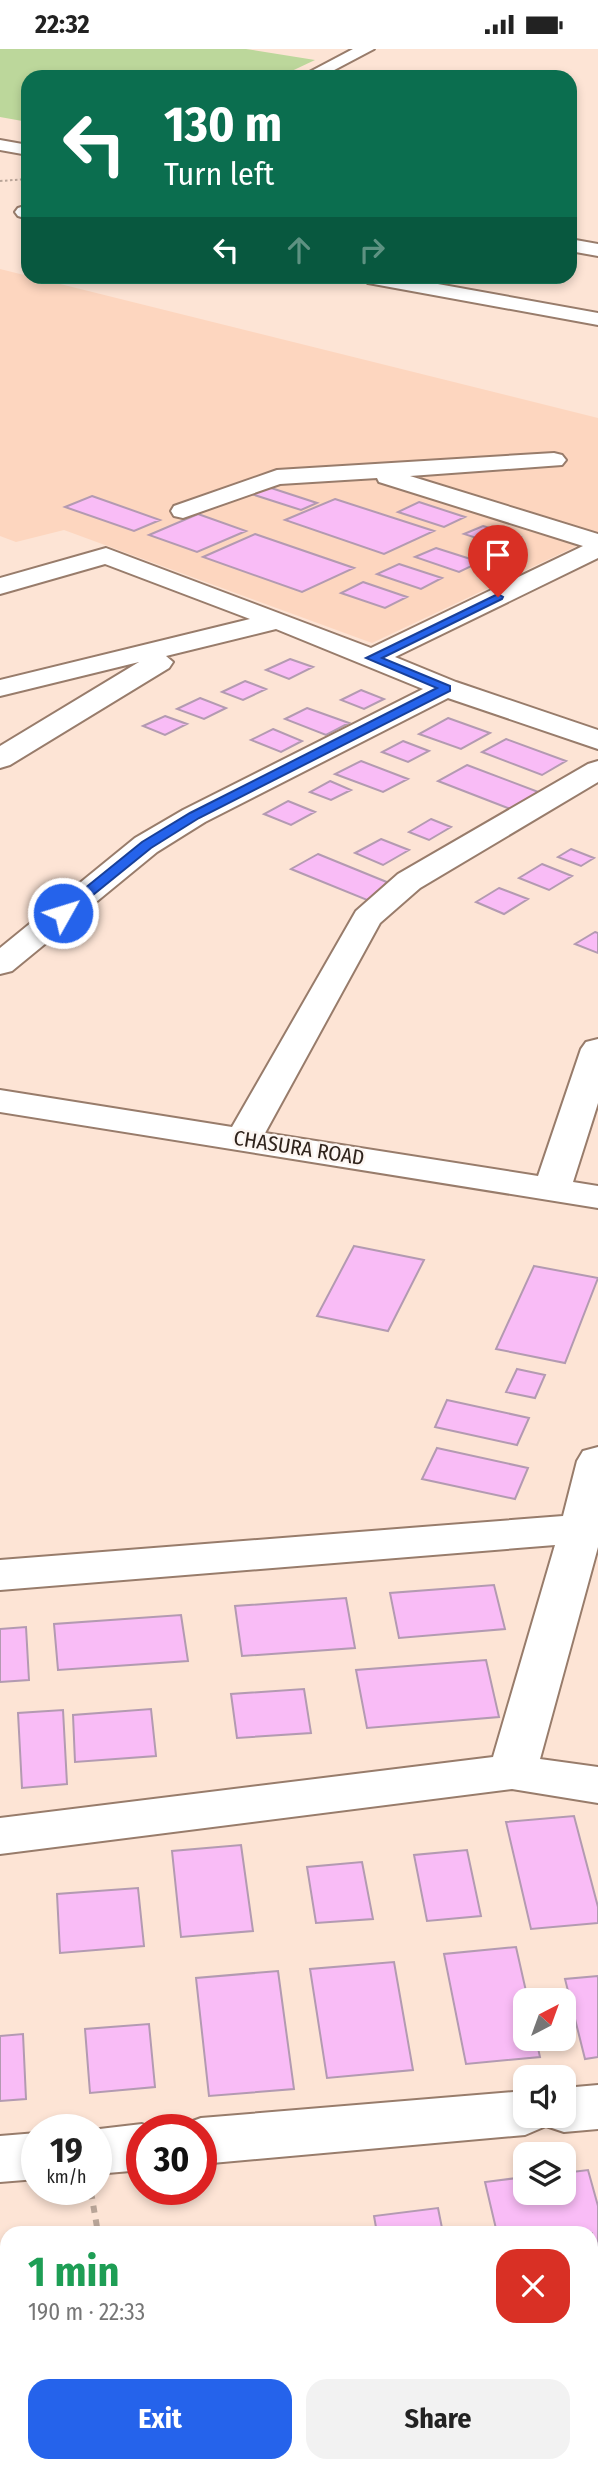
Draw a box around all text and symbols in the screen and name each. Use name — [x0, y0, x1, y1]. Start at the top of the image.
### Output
text: 22:32 — [35, 9, 90, 40]
text: 130 m — [164, 95, 282, 154]
icon: left — [49, 98, 140, 189]
text: Turn left — [164, 155, 274, 193]
icon: left — [207, 231, 245, 269]
icon: ahead — [280, 231, 318, 269]
icon: right — [353, 231, 391, 269]
pin — [468, 525, 528, 597]
icon: arrive — [479, 536, 517, 574]
position arrow — [26, 876, 100, 950]
street label: CHASURA ROAD — [232, 1125, 366, 1171]
north arrow — [513, 1988, 576, 2051]
map controls — [513, 1988, 576, 2205]
button: sound — [513, 2065, 576, 2128]
speed limit sign: 30 — [126, 2114, 217, 2205]
text: 19 — [50, 2129, 83, 2171]
button: layers — [513, 2142, 576, 2205]
text: km/h — [46, 2166, 87, 2188]
text: 1 min — [28, 2247, 119, 2297]
button: close — [496, 2249, 570, 2323]
text: 190 m · 22:33 — [28, 2298, 145, 2326]
button: Exit — [28, 2379, 292, 2459]
button: Share — [306, 2379, 570, 2459]

